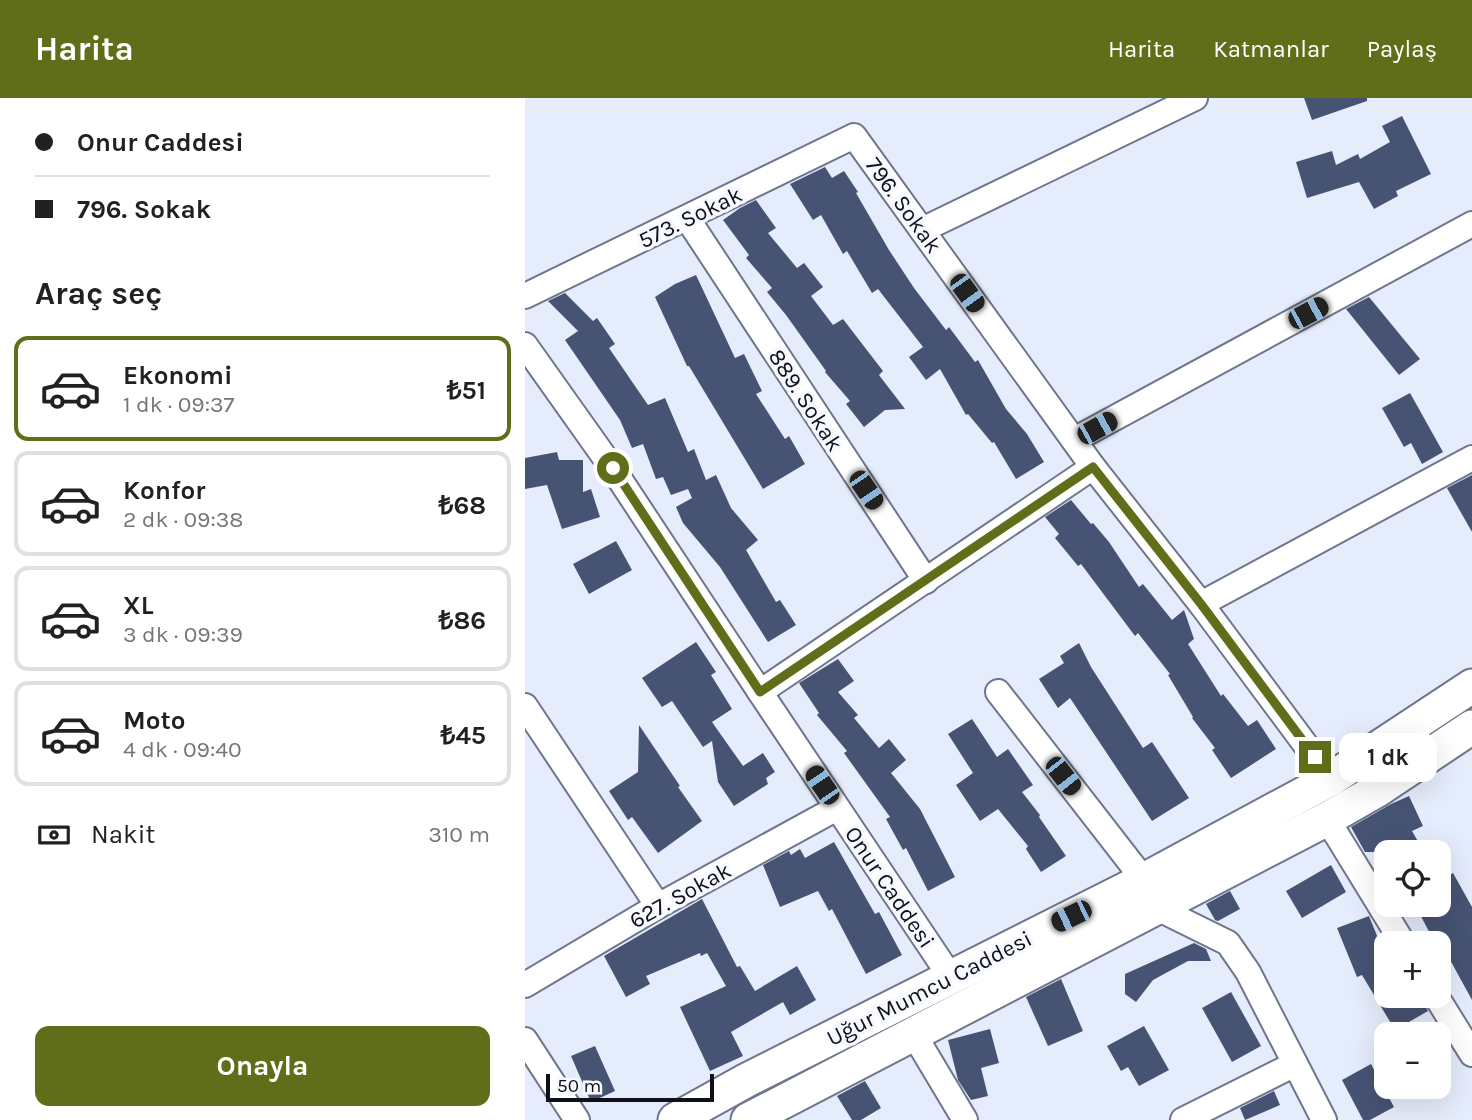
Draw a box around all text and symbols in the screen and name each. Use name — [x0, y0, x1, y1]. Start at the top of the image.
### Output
text: Harita — [35, 30, 134, 68]
text: Harita — [1108, 35, 1175, 63]
text: Katmanlar — [1213, 35, 1329, 63]
text: Paylaş — [1367, 35, 1437, 63]
text: Onur Caddesi — [77, 127, 244, 158]
street label: 796. Sokak — [860, 152, 947, 259]
street label: 573. Sokak — [634, 181, 746, 254]
text: 796. Sokak — [77, 194, 211, 225]
car — [947, 270, 988, 316]
text: Araç seç — [35, 275, 162, 312]
car — [1285, 294, 1332, 332]
street label: 889. Sokak — [763, 344, 849, 456]
icon: car — [39, 357, 102, 420]
text: Ekonomi — [123, 360, 232, 391]
text: ₺51 — [447, 375, 486, 406]
text: 1 dk · 09:37 — [123, 391, 234, 418]
car — [1074, 409, 1121, 447]
route start — [597, 452, 629, 484]
car — [846, 467, 887, 513]
icon: car — [39, 472, 102, 535]
text: Konfor — [123, 475, 205, 506]
text: ₺68 — [439, 490, 486, 521]
text: 2 dk · 09:38 — [123, 506, 243, 533]
icon: car — [39, 587, 102, 650]
text: XL — [123, 590, 154, 621]
text: ₺86 — [439, 605, 486, 636]
text: 3 dk · 09:39 — [123, 621, 243, 648]
icon: car — [39, 702, 102, 765]
text: Moto — [123, 705, 185, 736]
text: ₺45 — [441, 720, 486, 751]
callout: 1 dk — [1339, 732, 1437, 782]
text: 4 dk · 09:40 — [123, 736, 242, 763]
route end — [1299, 741, 1331, 773]
text: 1 dk — [1367, 744, 1409, 771]
car — [1042, 753, 1085, 799]
car — [802, 762, 843, 808]
icon: cash — [35, 816, 73, 854]
text: Nakit — [91, 819, 155, 850]
text: 310 m — [428, 821, 490, 848]
street label: Onur Caddesi — [839, 821, 940, 953]
map controls — [1374, 840, 1451, 1099]
button: locate — [1374, 840, 1451, 917]
street label: 627. Sokak — [625, 856, 736, 934]
car — [1048, 897, 1095, 935]
street label: Uğur Mumcu Caddesi — [822, 925, 1036, 1052]
button: + — [1374, 931, 1451, 1008]
button: − — [1374, 1022, 1451, 1099]
button: Onayla — [35, 1026, 490, 1106]
scale bar — [546, 1071, 714, 1103]
text: 50 m — [557, 1075, 601, 1097]

